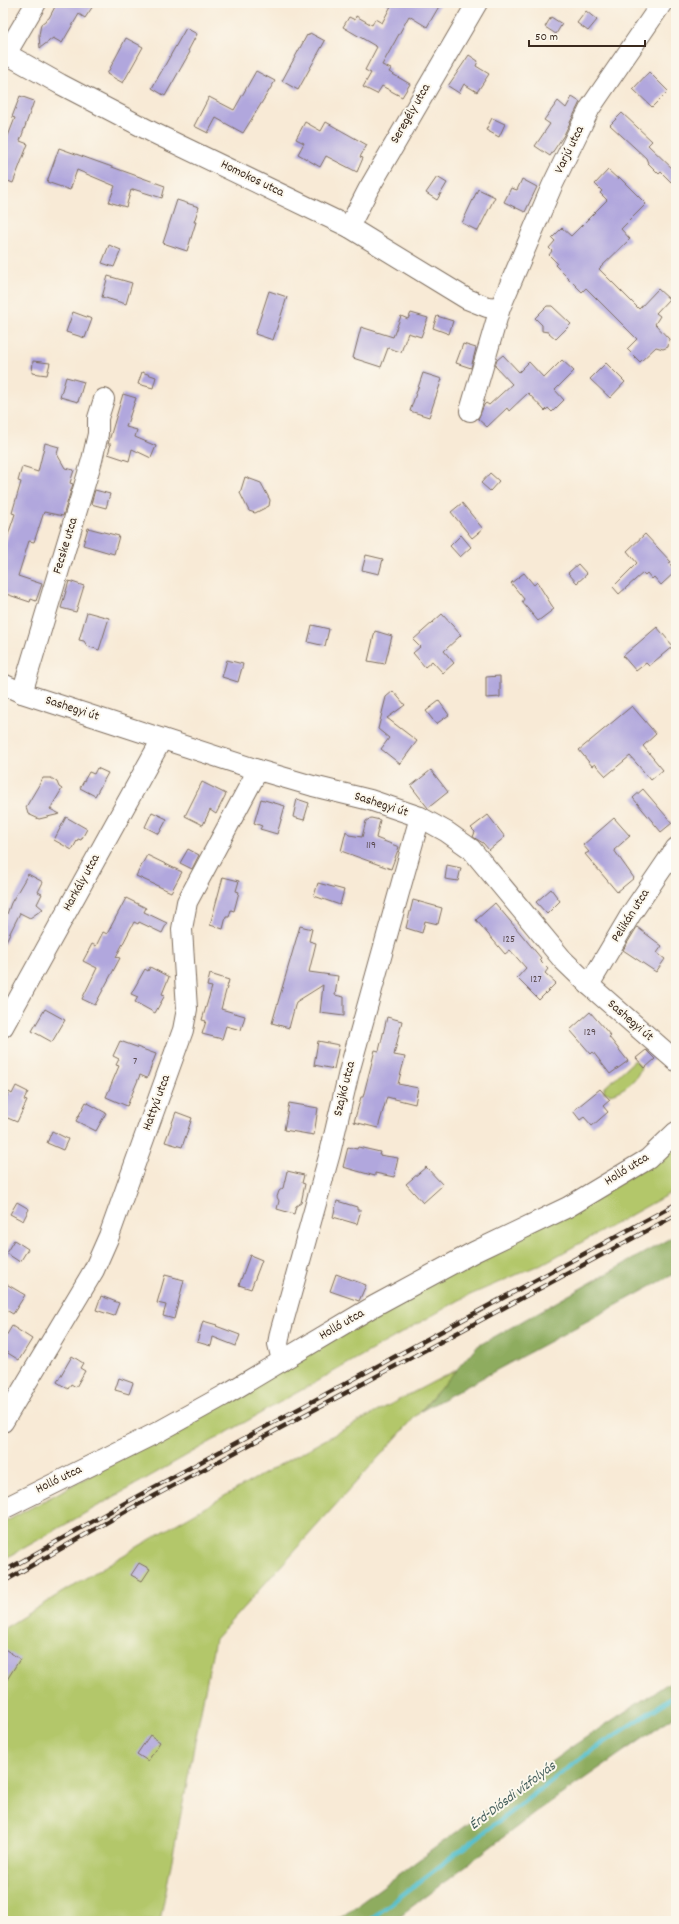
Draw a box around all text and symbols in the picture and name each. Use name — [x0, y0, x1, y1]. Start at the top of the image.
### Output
scale bar — [529, 22, 645, 48]
text: 50 m — [535, 29, 558, 46]
street label: Seregély utca — [386, 80, 436, 147]
street label: Varjú utca — [550, 122, 590, 177]
street label: Homokos utca — [217, 155, 288, 203]
street label: Fecske utca — [48, 515, 84, 576]
street label: Sashegyi út — [43, 691, 102, 727]
street label: Sashegyi út — [352, 787, 411, 823]
house number: 119 — [366, 838, 376, 854]
street label: Harkály utca — [59, 850, 106, 915]
street label: Pelikán utca — [607, 885, 655, 946]
house number: 125 — [503, 932, 515, 948]
house number: 127 — [530, 972, 542, 988]
street label: Sashegyi út — [603, 996, 657, 1047]
house number: 129 — [584, 1025, 596, 1041]
house number: 7 — [133, 1054, 137, 1070]
street label: Szajkó utca — [329, 1059, 361, 1118]
street label: Hattyú utca — [138, 1072, 176, 1133]
street label: Holló utca — [601, 1148, 654, 1191]
street label: Holló utca — [316, 1304, 369, 1346]
street label: Holló utca — [33, 1460, 86, 1499]
water label: Érd-Diósdi vízfolyás — [465, 1756, 561, 1835]

